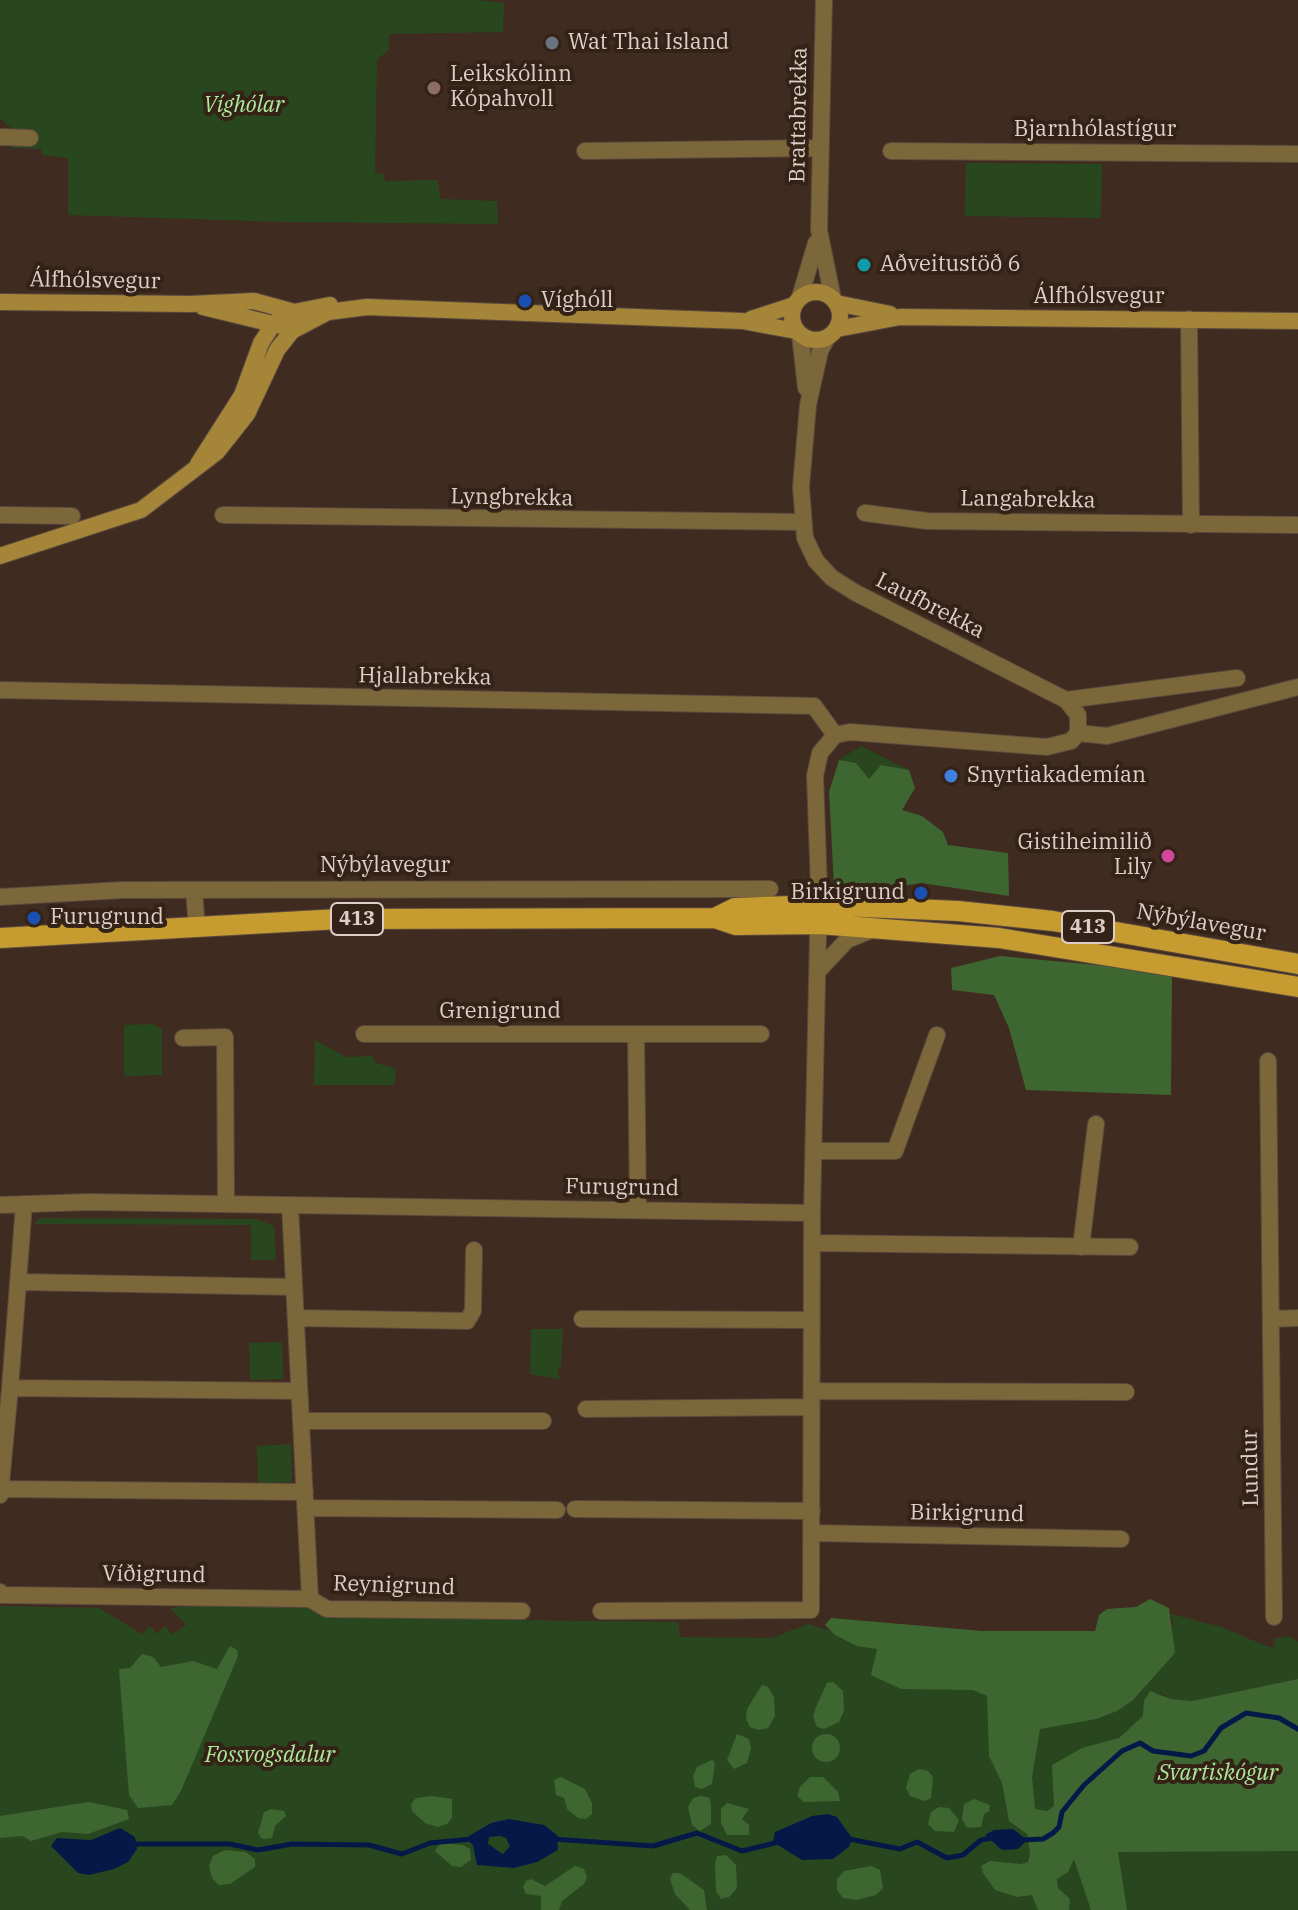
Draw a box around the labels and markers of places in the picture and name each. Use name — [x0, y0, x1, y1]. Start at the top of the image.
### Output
place label: Wat Thai Island — [568, 30, 729, 56]
marker: Wat Thai Island — [543, 34, 561, 52]
place label: Leikskólinn Kópahvoll — [450, 62, 572, 114]
marker: Leikskólinn Kópahvoll — [425, 79, 443, 97]
place label: Aðveitustöð 6 — [880, 252, 1021, 278]
marker: Aðveitustöð 6 — [855, 256, 873, 274]
place label: Víghóll — [541, 288, 613, 314]
marker: Víghóll — [516, 292, 534, 310]
place label: Snyrtiakademían — [967, 763, 1146, 789]
marker: Snyrtiakademían — [942, 767, 960, 785]
place label: Gistiheimilið Lily — [1018, 830, 1152, 882]
marker: Gistiheimilið Lily — [1159, 847, 1177, 865]
place label: Birkigrund — [791, 880, 905, 906]
marker: Birkigrund — [912, 884, 930, 902]
place label: Furugrund — [50, 905, 164, 931]
marker: Furugrund — [25, 909, 43, 927]

